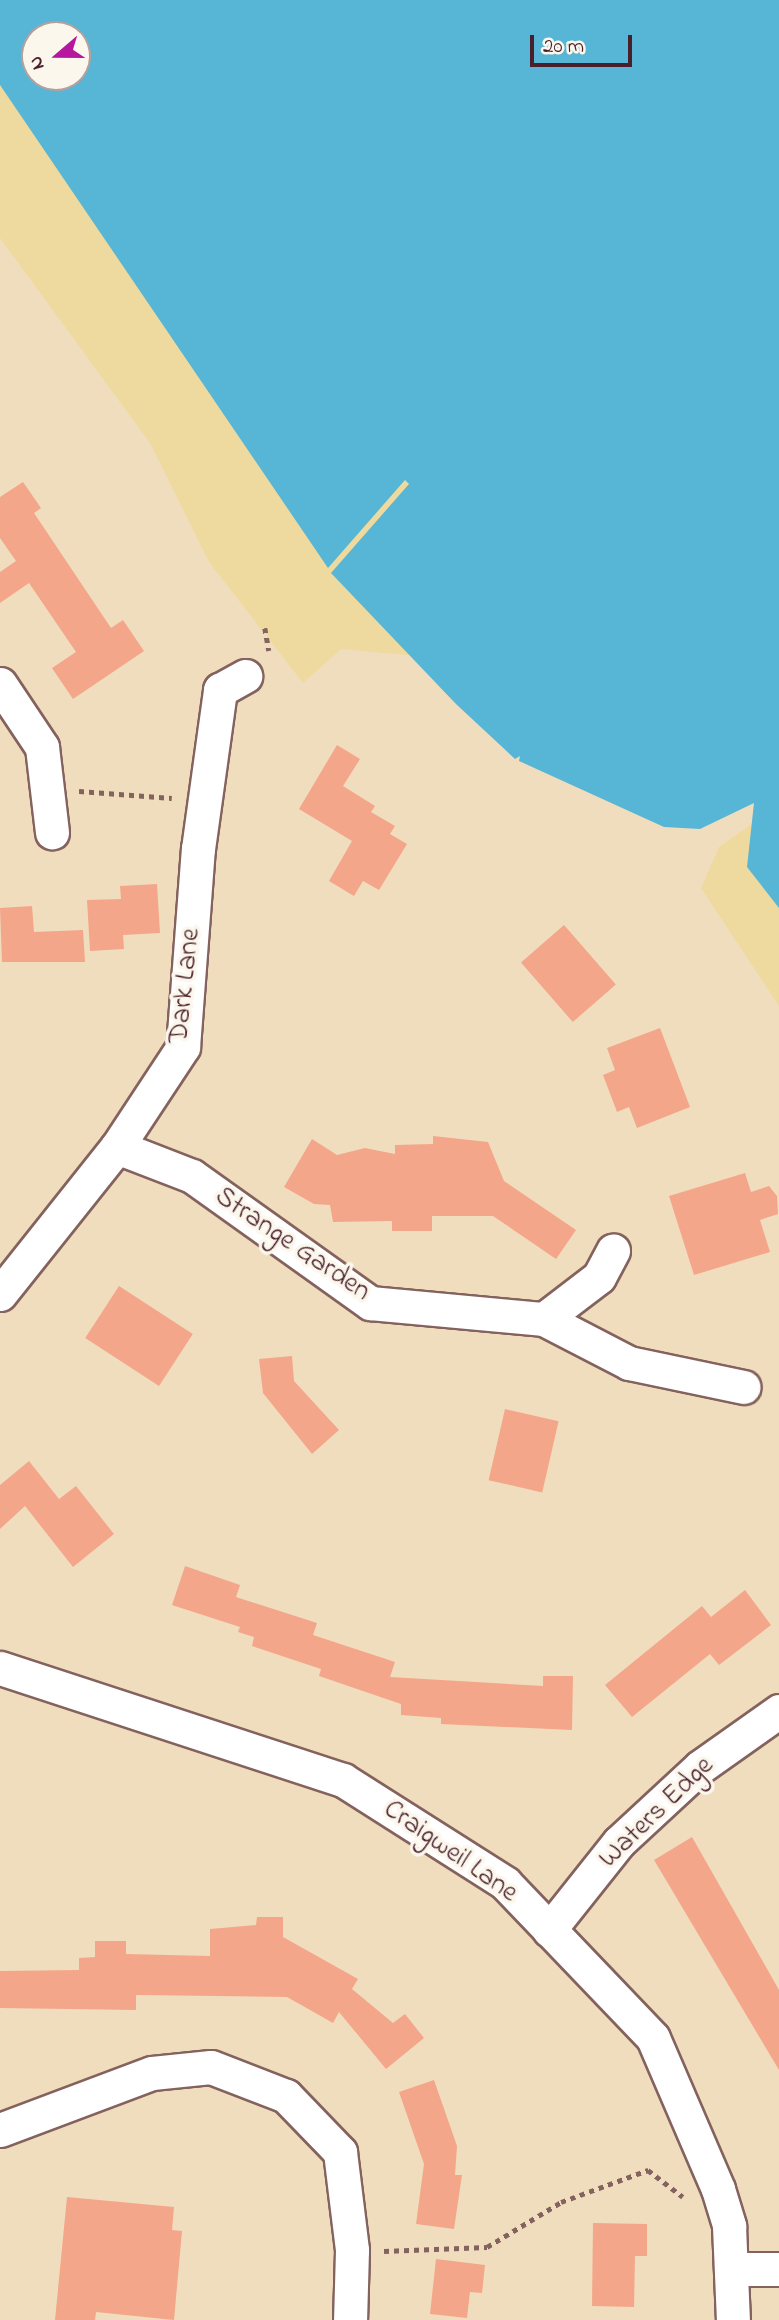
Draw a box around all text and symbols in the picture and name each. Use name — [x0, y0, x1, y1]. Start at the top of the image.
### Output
north arrow — [21, 21, 91, 91]
scale bar — [534, 21, 636, 65]
text: 20 m — [543, 32, 584, 62]
text: N — [23, 52, 53, 73]
street label: Dark Lane — [163, 927, 209, 1045]
street label: Strange Garden — [208, 1181, 376, 1309]
street label: Waters Edge — [593, 1750, 721, 1876]
street label: Craigweil Lane — [376, 1793, 524, 1911]

